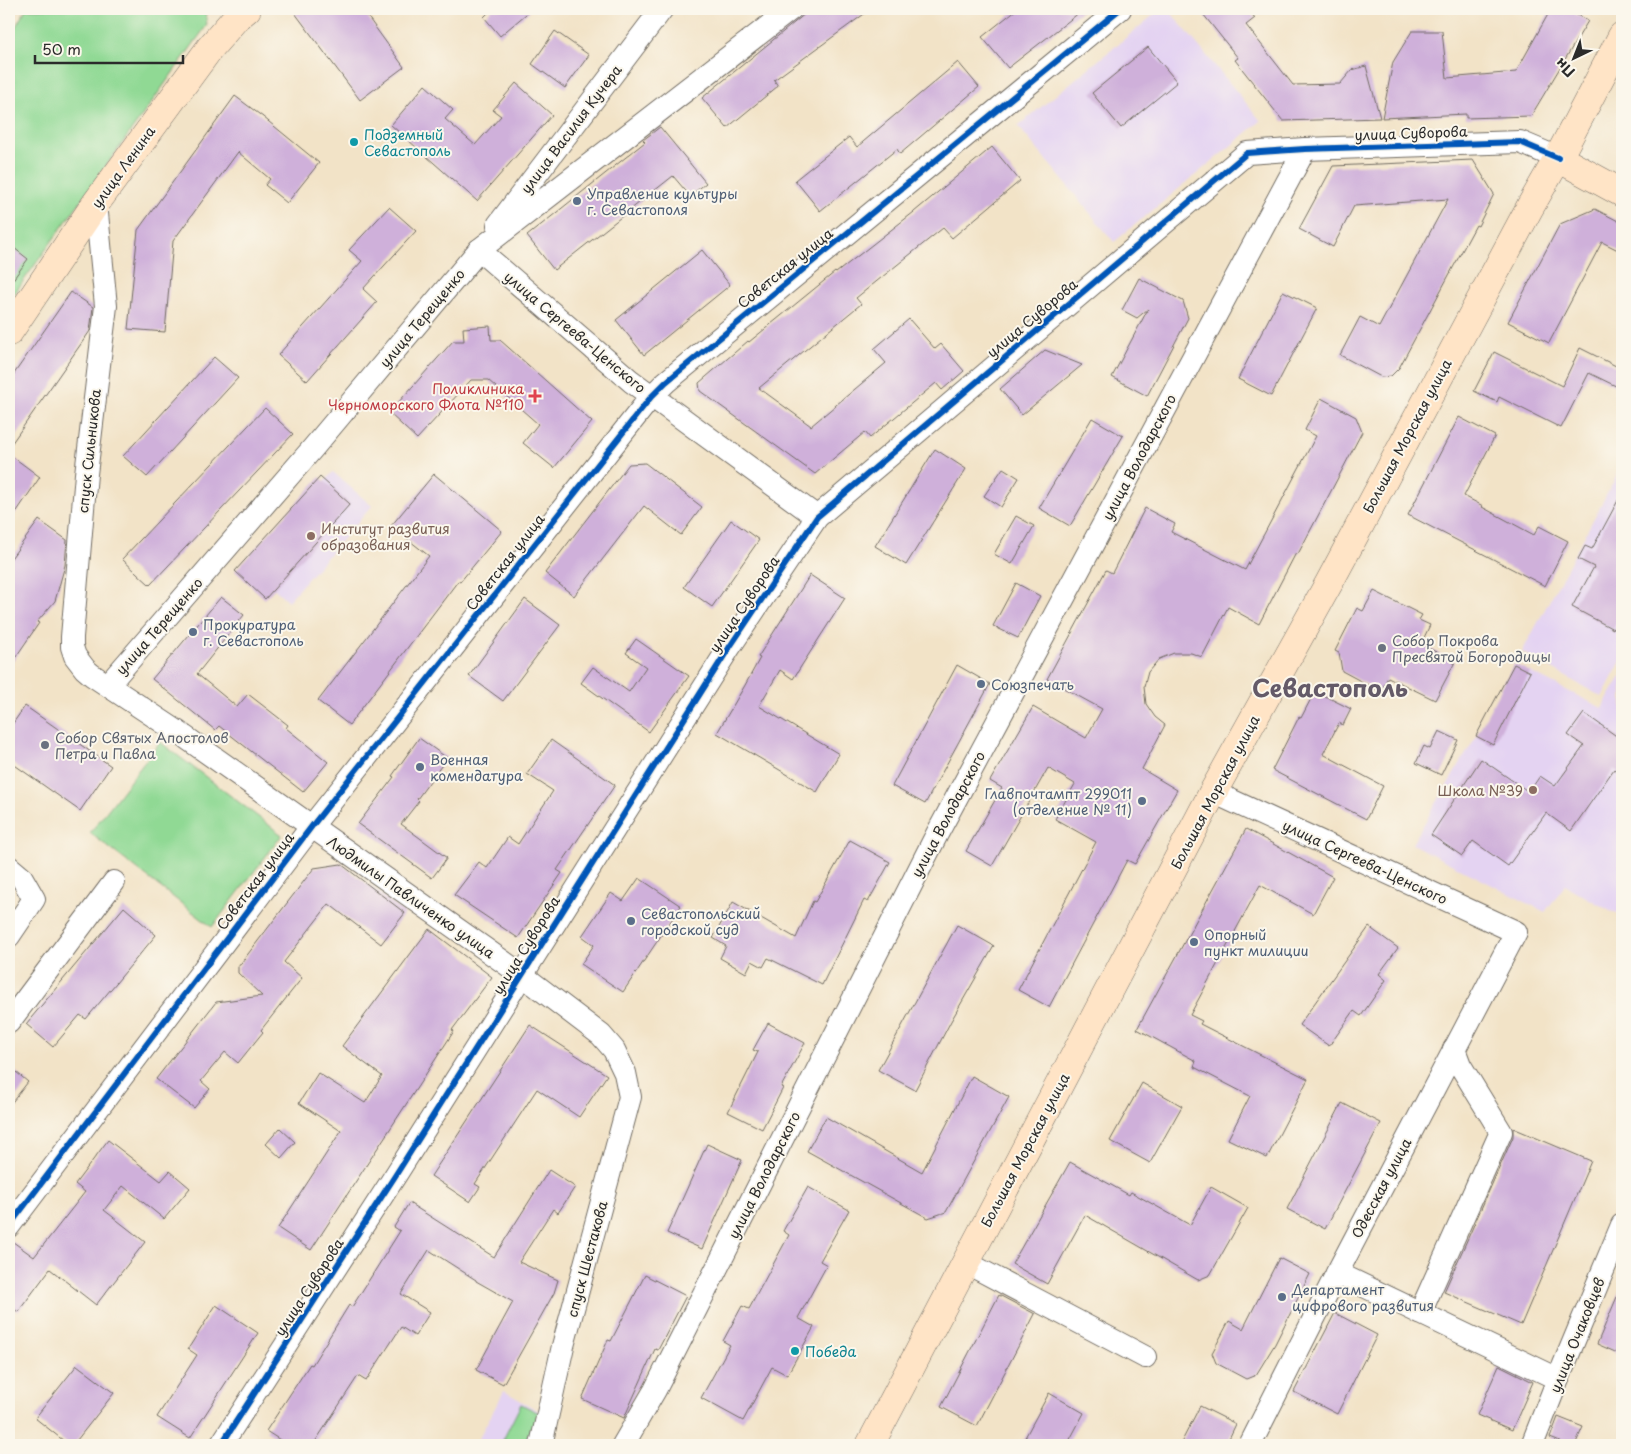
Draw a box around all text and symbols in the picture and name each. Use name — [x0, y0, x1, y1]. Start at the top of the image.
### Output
scale bar — [35, 32, 182, 64]
north arrow — [1548, 32, 1598, 82]
text: 50 m — [42, 37, 81, 60]
text: Пн — [1550, 53, 1579, 82]
street label: улица Василия Кучера — [516, 60, 627, 198]
street label: улица Ленина — [86, 121, 160, 212]
street label: улица Суворова — [1354, 121, 1468, 145]
place label: Подземный Севастополь — [364, 124, 451, 161]
marker: Подземный Севастополь — [348, 136, 360, 148]
place label: Управление культуры г. Севастополя — [587, 183, 738, 220]
marker: Управление культуры г. Севастополя — [571, 195, 583, 207]
street label: Советская улица — [733, 223, 837, 313]
street label: улица Терещенко — [374, 264, 470, 372]
street label: улица Сергеева-Ценского — [499, 266, 651, 398]
street label: улица Суворова — [982, 273, 1082, 362]
street label: Большая Морская улица — [1357, 355, 1457, 517]
place label: Поликлиника Черноморского Флота №110 — [328, 378, 524, 415]
street label: спуск Сильникова — [72, 388, 106, 514]
marker: Поликлиника Черноморского Флота №110 — [528, 389, 542, 403]
street label: улица Володарского — [1097, 390, 1181, 524]
street label: Советская улица — [461, 509, 550, 615]
place label: Институт развития образования — [321, 518, 450, 555]
marker: Институт развития образования — [305, 530, 317, 542]
street label: улица Суворова — [704, 551, 784, 657]
street label: улица Терещенко — [111, 573, 207, 679]
place label: Прокуратура г. Севастополь — [203, 614, 304, 651]
marker: Прокуратура г. Севастополь — [187, 626, 199, 638]
place label: Собор Покрова Пресвятой Богородицы — [1392, 630, 1551, 667]
marker: Собор Покрова Пресвятой Богородицы — [1376, 642, 1388, 654]
district label: Севастополь — [1252, 669, 1408, 705]
place label: Союзпечать — [991, 674, 1074, 695]
marker: Союзпечать — [975, 678, 987, 690]
street label: Большая Морская улица — [1165, 711, 1265, 873]
place label: Собор Святых Апостолов Петра и Павла — [55, 727, 229, 764]
marker: Собор Святых Апостолов Петра и Павла — [39, 739, 51, 751]
street label: улица Володарского — [906, 747, 990, 881]
place label: Военная комендатура — [430, 749, 523, 786]
marker: Военная комендатура — [414, 761, 426, 773]
place label: Школа №39 — [1438, 780, 1523, 801]
place label: Главпочтампт 299011 (отделение № 11) — [985, 783, 1132, 820]
marker: Школа №39 — [1527, 784, 1539, 796]
marker: Главпочтампт 299011 (отделение № 11) — [1136, 795, 1148, 807]
street label: улица Сергеева-Ценского — [1279, 815, 1451, 910]
street label: Советская улица — [211, 828, 299, 934]
street label: Людмилы Павличенко улица — [323, 831, 499, 963]
street label: улица Суворова — [487, 891, 565, 998]
place label: Севастопольский городской суд — [641, 903, 760, 940]
marker: Севастопольский городской суд — [625, 915, 637, 927]
place label: Опорный пункт милиции — [1204, 924, 1309, 961]
marker: Опорный пункт милиции — [1188, 936, 1200, 948]
street label: Большая Морская улица — [975, 1069, 1075, 1231]
street label: улица Володарского — [723, 1108, 805, 1242]
street label: Одесская улица — [1346, 1134, 1416, 1242]
street label: спуск Шестакова — [561, 1198, 613, 1320]
street label: улица Суворова — [269, 1234, 349, 1340]
street label: улица Очаковцев — [1544, 1274, 1610, 1396]
place label: Департамент цифрового развития — [1291, 1279, 1434, 1316]
marker: Департамент цифрового развития — [1276, 1291, 1288, 1303]
place label: Победа — [805, 1341, 856, 1362]
marker: Победа — [789, 1345, 801, 1357]

